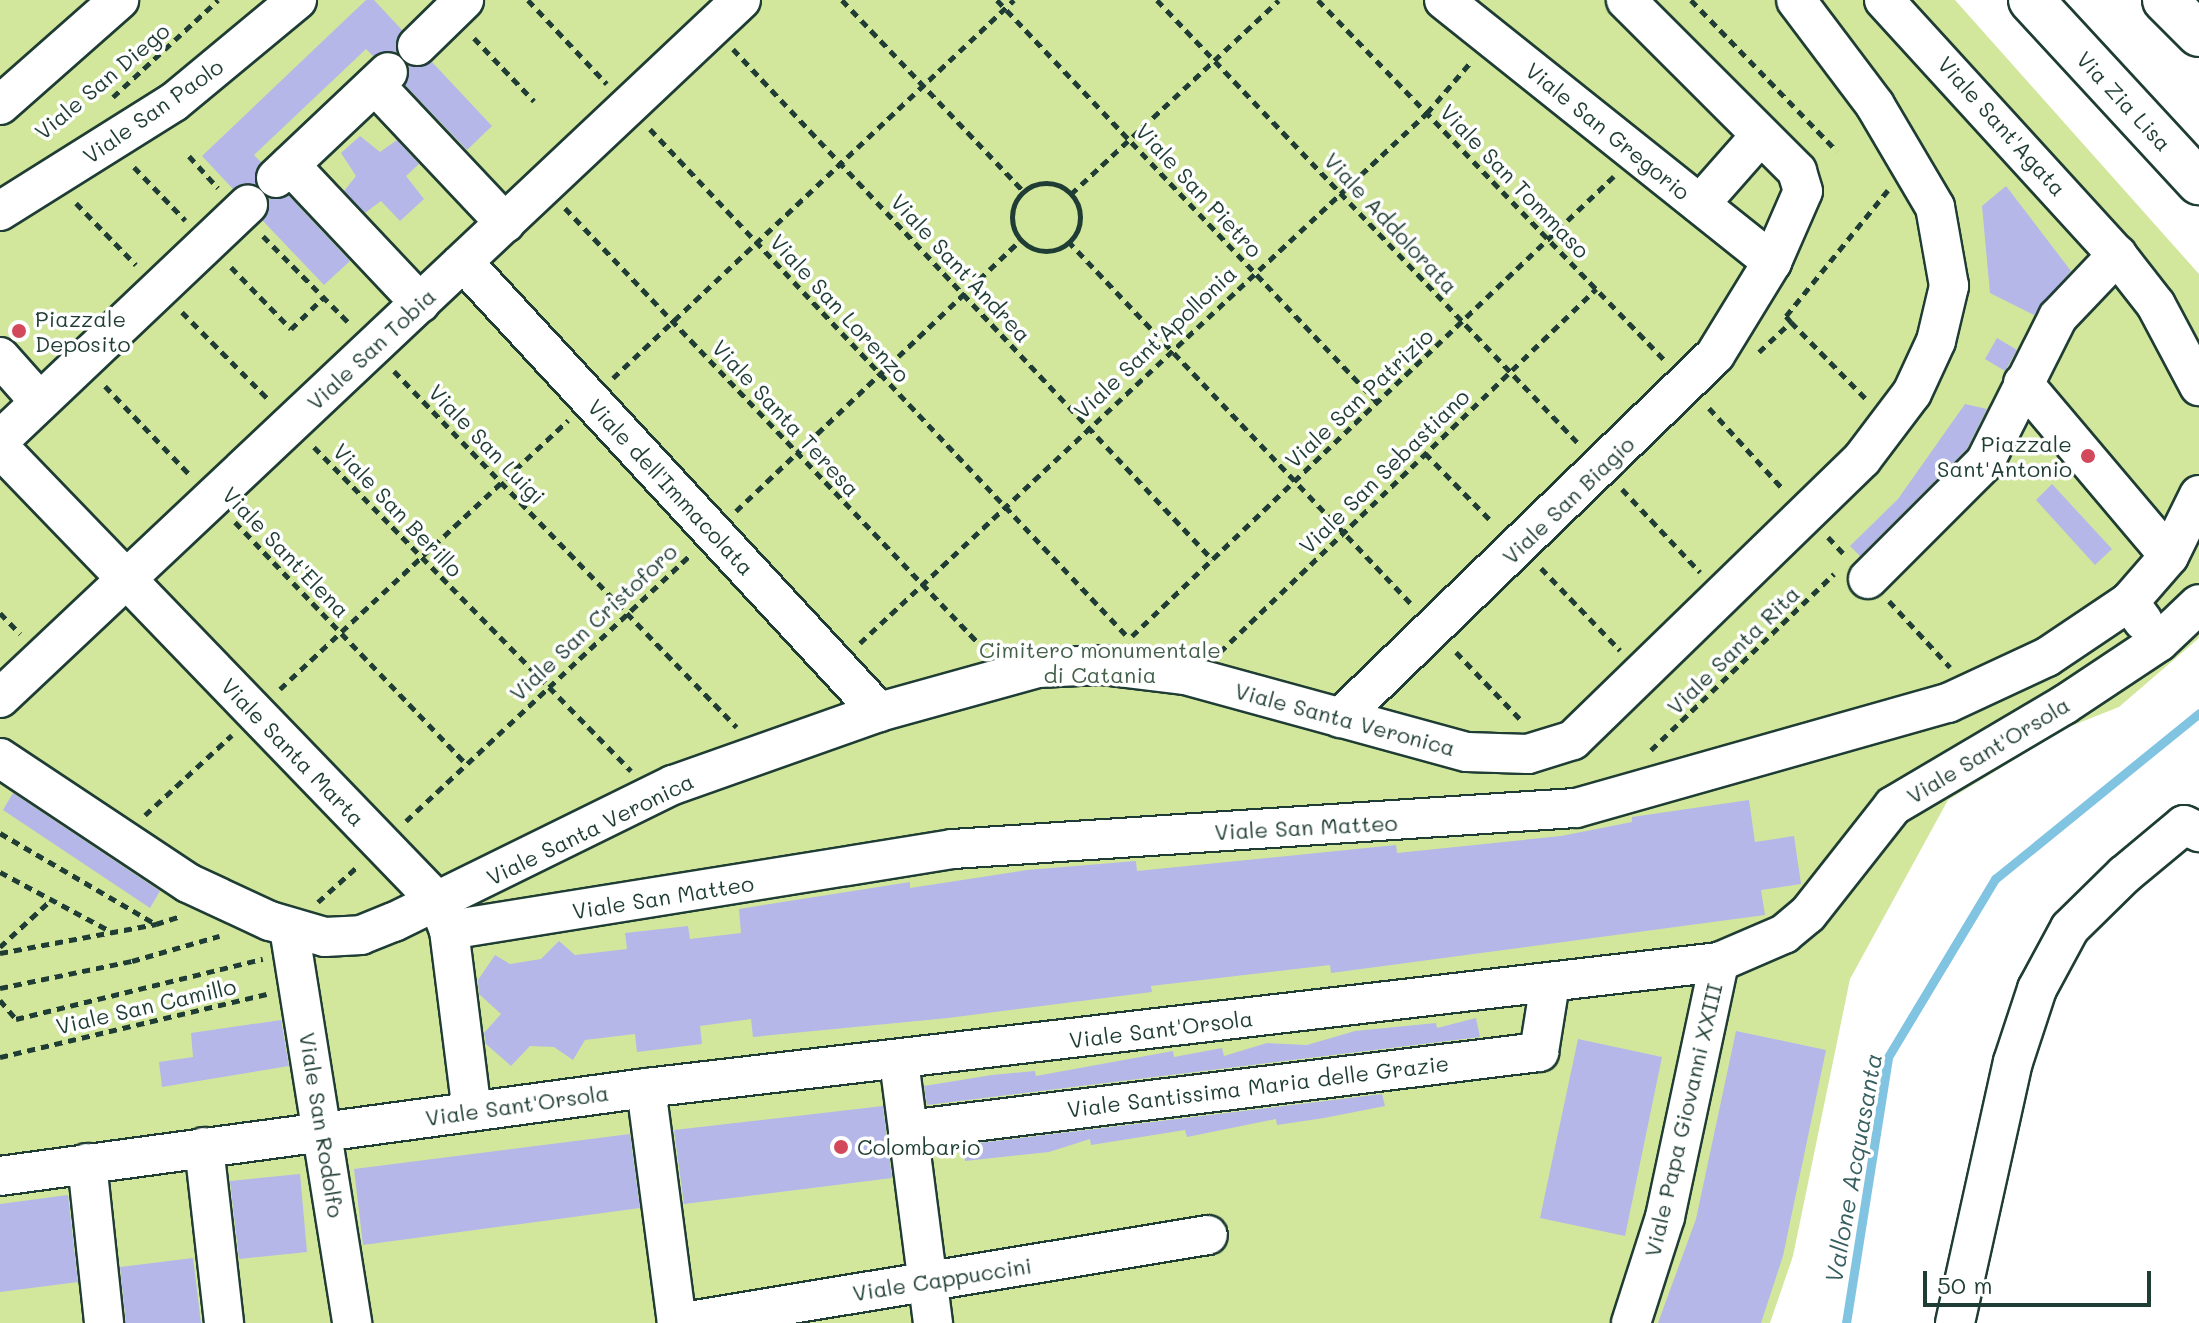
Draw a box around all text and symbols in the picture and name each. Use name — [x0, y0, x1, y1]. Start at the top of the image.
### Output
street label: Viale San Diego — [29, 17, 175, 145]
street label: Via Zia Lisa — [2071, 46, 2177, 156]
street label: Viale Sant'Agata — [1932, 51, 2072, 201]
street label: Viale San Paolo — [78, 53, 228, 169]
street label: Viale San Gregorio — [1521, 57, 1695, 205]
street label: Viale San Tommaso — [1435, 98, 1595, 264]
street label: Viale San Pietro — [1130, 117, 1268, 263]
street label: Viale Addolorata — [1319, 147, 1463, 299]
street label: Viale Sant'Andrea — [885, 188, 1037, 348]
street label: Viale San Lorenzo — [765, 228, 915, 388]
street label: Viale Sant'Apollonia — [1068, 260, 1242, 424]
street label: Viale San Tobia — [301, 283, 441, 415]
place label: Piazzale Deposito — [35, 305, 131, 356]
marker: Piazzale Deposito — [10, 322, 28, 340]
street label: Viale San Patrizio — [1280, 323, 1438, 473]
street label: Viale Santa Teresa — [707, 334, 865, 502]
street label: Viale San Luigi — [423, 379, 551, 509]
street label: Viale San Sebastiano — [1294, 383, 1474, 559]
street label: Viale dell'Immacolata — [582, 393, 760, 581]
place label: Piazzale Sant'Antonio — [1937, 430, 2072, 482]
street label: Viale San Biagio — [1497, 431, 1639, 569]
street label: Viale San Berillo — [328, 438, 468, 582]
marker: Piazzale Sant'Antonio — [2079, 447, 2097, 465]
street label: Viale Sant'Elena — [217, 481, 355, 623]
street label: Viale San Cristoforo — [504, 538, 682, 706]
street label: Viale Santa Rita — [1661, 580, 1805, 720]
park label: Cimitero monumentale di Catania — [979, 636, 1221, 688]
street label: Viale Santa Marta — [216, 673, 370, 831]
street label: Viale Santa Veronica — [1232, 677, 1458, 761]
street label: Viale Sant'Orsola — [1902, 691, 2074, 809]
street label: Viale Santa Veronica — [482, 767, 698, 891]
street label: Viale San Matteo — [1214, 809, 1398, 845]
street label: Viale San Matteo — [570, 870, 756, 924]
street label: Viale San Camillo — [53, 972, 239, 1040]
street label: Viale Papa Giovanni XXIII — [1639, 981, 1727, 1259]
street label: Viale Sant'Orsola — [1068, 1005, 1254, 1053]
street label: Viale San Rodolfo — [294, 1030, 350, 1220]
street label: Viale Santissima Maria delle Grazie — [1066, 1049, 1450, 1123]
water label: Vallone Acquasanta — [1819, 1051, 1887, 1285]
street label: Viale Sant'Orsola — [424, 1079, 610, 1131]
place label: Colombario — [857, 1134, 980, 1160]
marker: Colombario — [832, 1138, 850, 1156]
street label: Viale Cappuccini — [851, 1252, 1033, 1306]
scale bar — [1927, 1255, 2155, 1305]
text: 50 m — [1937, 1269, 1993, 1300]

